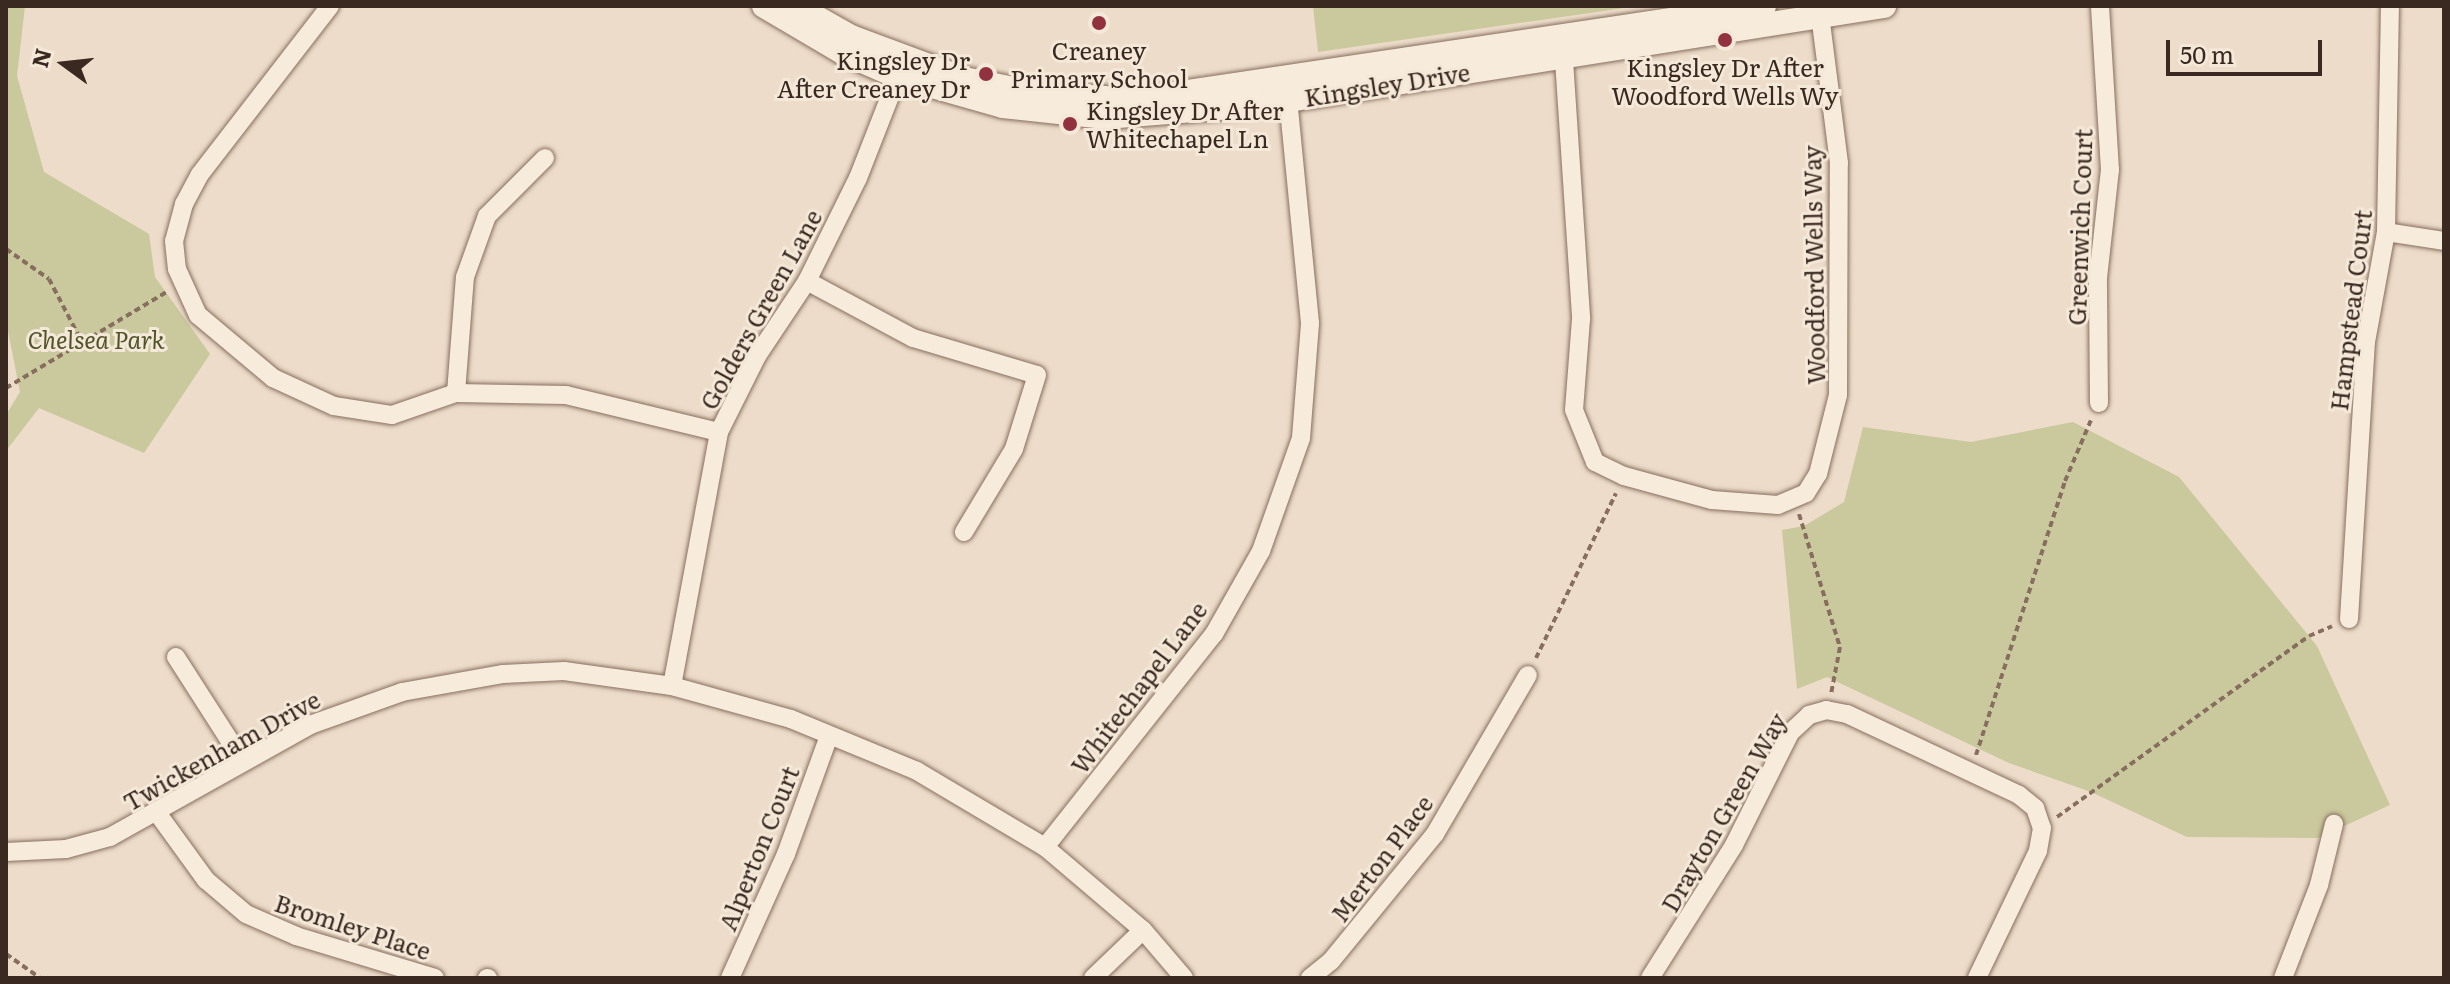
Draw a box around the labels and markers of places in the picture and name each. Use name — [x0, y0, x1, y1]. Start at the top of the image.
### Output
marker: Creaney Primary School — [1090, 14, 1108, 32]
marker: Kingsley Dr After Woodford Wells Wy — [1716, 31, 1734, 49]
place label: Creaney Primary School — [1010, 36, 1188, 92]
place label: Kingsley Dr After Creaney Dr — [777, 46, 970, 102]
place label: Kingsley Dr After Woodford Wells Wy — [1611, 53, 1839, 109]
marker: Kingsley Dr After Creaney Dr — [977, 65, 995, 83]
place label: Kingsley Dr After Whitechapel Ln — [1086, 96, 1284, 152]
marker: Kingsley Dr After Whitechapel Ln — [1061, 115, 1079, 133]

